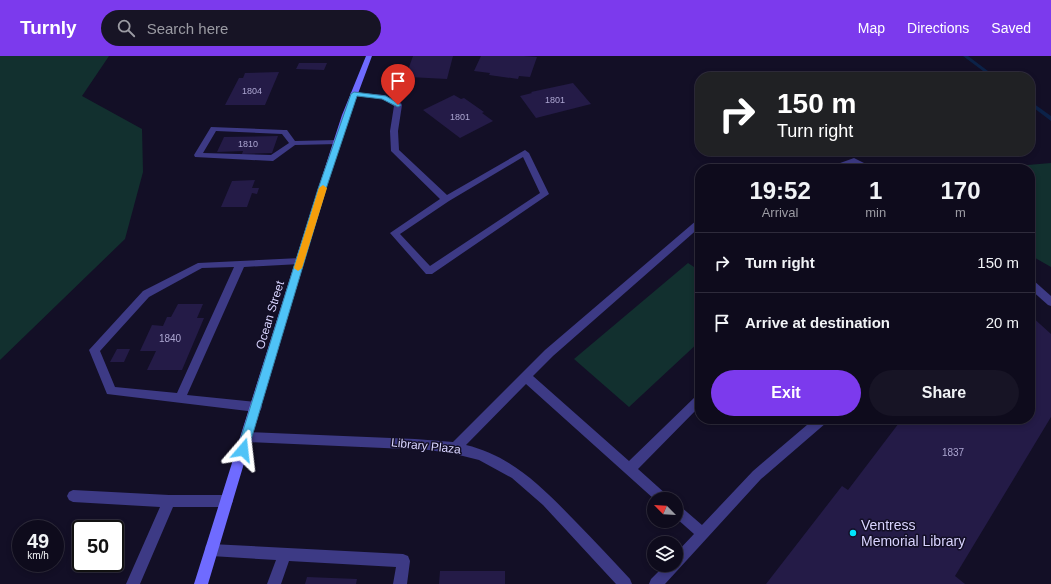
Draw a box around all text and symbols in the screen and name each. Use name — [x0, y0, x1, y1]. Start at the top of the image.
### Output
search box — [101, 10, 381, 46]
text: Turnly — [20, 17, 77, 38]
icon: search — [115, 17, 137, 39]
text: Search here — [147, 20, 228, 37]
text: Map — [858, 20, 885, 36]
text: Directions — [907, 20, 969, 36]
text: Saved — [991, 20, 1031, 36]
pin — [381, 64, 415, 105]
icon: arrive — [387, 70, 409, 92]
house number: 1804 — [242, 86, 262, 96]
icon: right — [711, 88, 763, 140]
text: 150 m — [777, 88, 856, 119]
house number: 1801 — [545, 95, 565, 105]
house number: 1801 — [450, 112, 470, 122]
text: Turn right — [777, 121, 853, 141]
house number: 1810 — [238, 139, 258, 149]
text: 19:52 — [749, 177, 811, 204]
text: 1 — [869, 177, 882, 204]
text: 170 — [941, 177, 981, 204]
text: Arrival — [762, 205, 799, 220]
text: min — [865, 205, 886, 220]
text: m — [955, 205, 966, 220]
icon: right — [711, 252, 733, 274]
text: Turn right — [745, 254, 815, 271]
text: 150 m — [977, 254, 1019, 271]
street label: Ocean Street — [253, 279, 287, 351]
icon: arrive — [711, 312, 733, 334]
text: Arrive at destination — [745, 314, 890, 331]
text: 20 m — [986, 314, 1019, 331]
house number: 1840 — [159, 333, 182, 344]
button: Exit — [711, 370, 861, 416]
button: Share — [869, 370, 1019, 416]
position arrow — [222, 429, 264, 471]
street label: Library Plaza — [390, 435, 462, 457]
house number: 1837 — [942, 447, 965, 458]
north arrow — [647, 492, 683, 528]
map controls — [647, 492, 683, 572]
place label: Ventress Memorial Library — [861, 517, 965, 549]
speed limit sign: 50 — [72, 520, 124, 572]
marker: Ventress Memorial Library — [848, 528, 858, 538]
text: 49 — [27, 530, 49, 552]
button: layers — [647, 536, 683, 572]
text: km/h — [27, 550, 49, 561]

